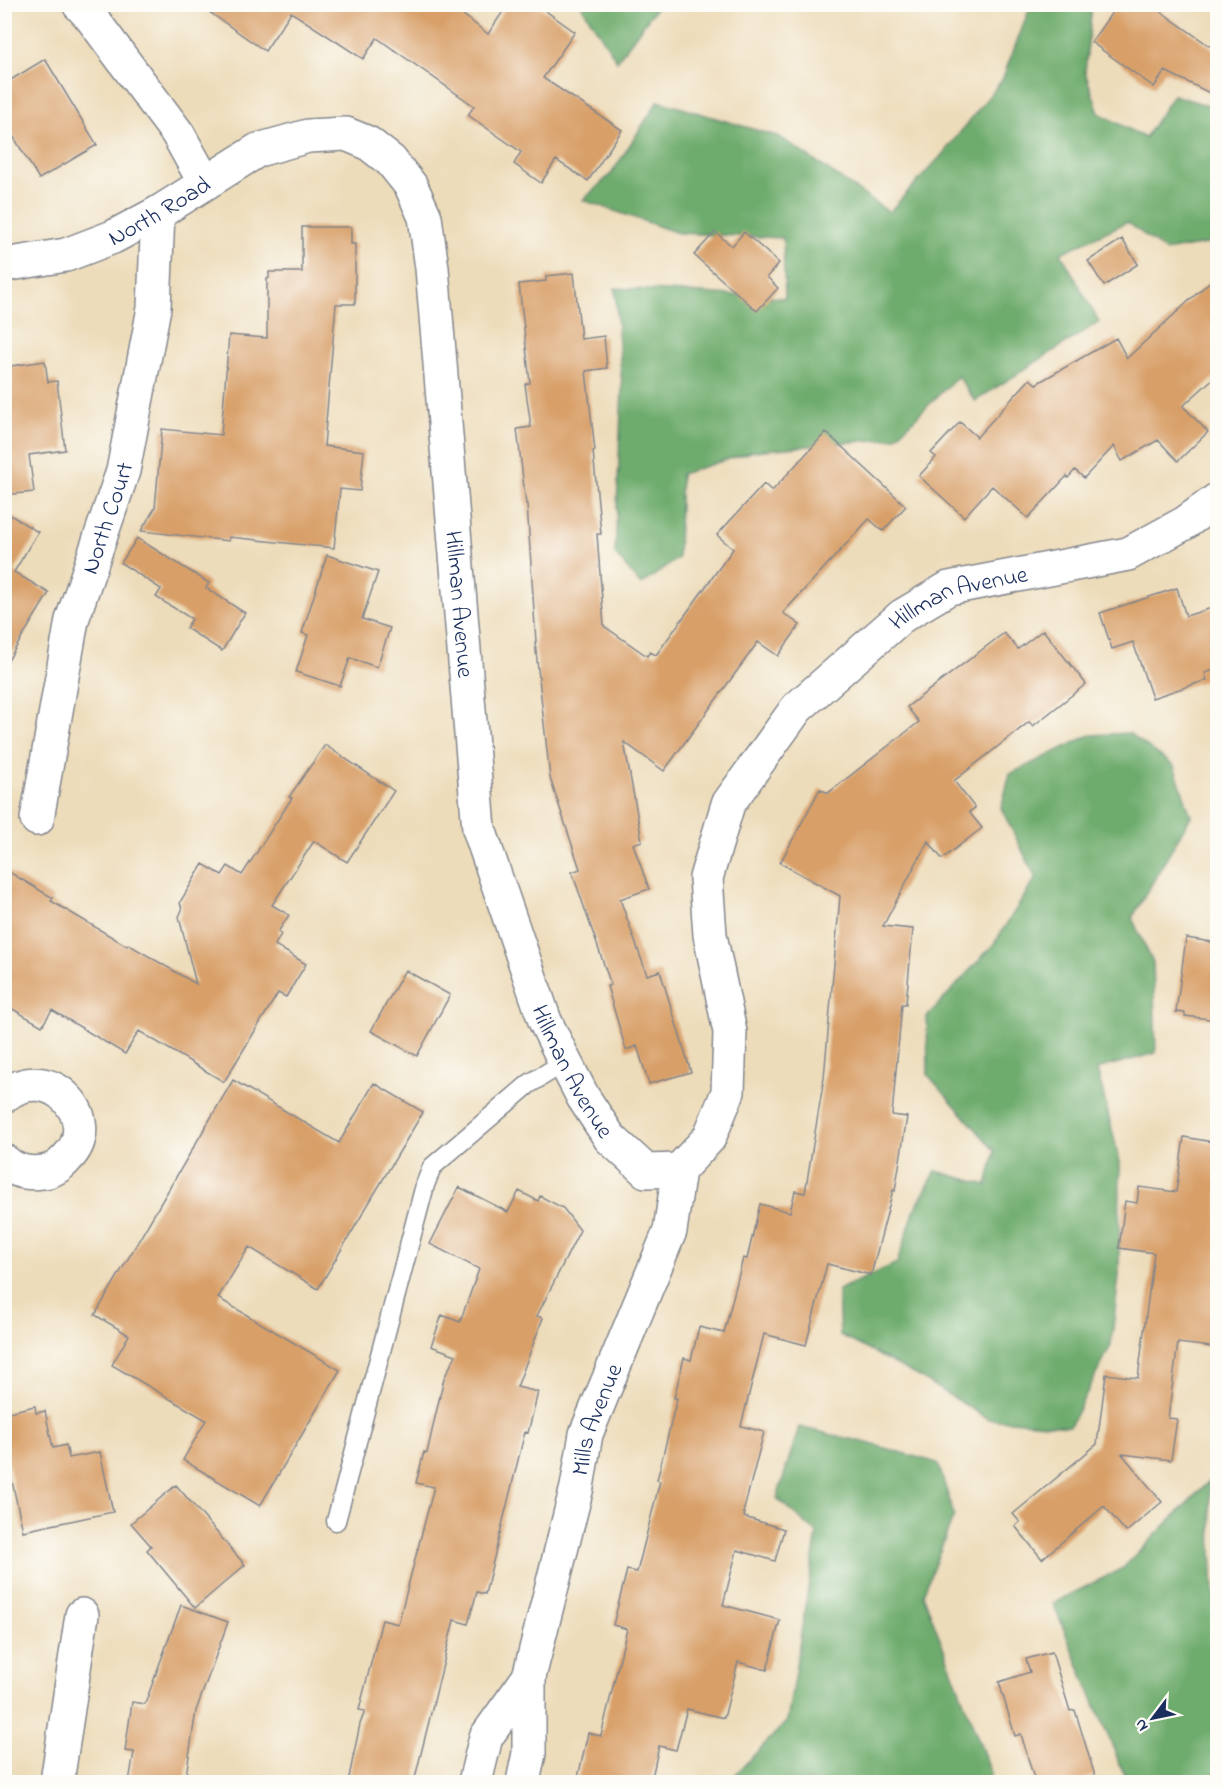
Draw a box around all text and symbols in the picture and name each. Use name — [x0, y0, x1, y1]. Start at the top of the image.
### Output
street label: North Road — [102, 169, 219, 257]
street label: North Court — [74, 460, 144, 579]
street label: Hillman Avenue — [434, 529, 481, 680]
street label: Hillman Avenue — [882, 558, 1031, 640]
street label: Hillman Avenue — [521, 1000, 621, 1147]
street label: Mills Avenue — [564, 1359, 633, 1479]
north arrow — [1123, 1688, 1183, 1748]
text: N — [1129, 1714, 1155, 1736]

